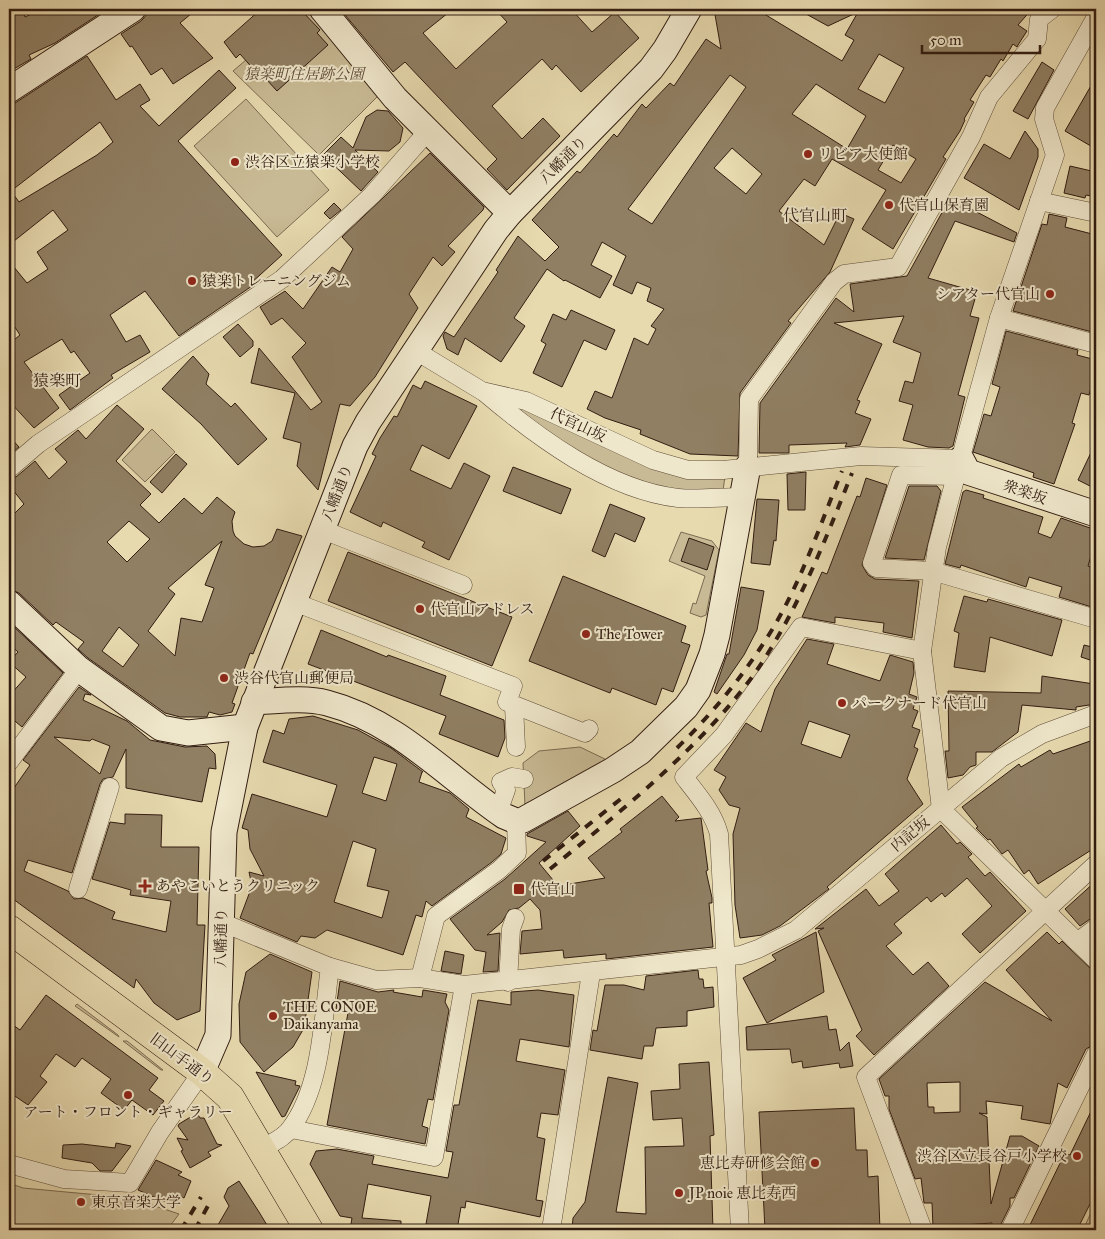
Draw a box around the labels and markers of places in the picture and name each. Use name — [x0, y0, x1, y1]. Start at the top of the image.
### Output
place label: リビア大使館 — [818, 145, 908, 163]
marker: リビア大使館 — [802, 148, 814, 160]
place label: 渋谷区立猿楽小学校 — [245, 153, 380, 171]
marker: 渋谷区立猿楽小学校 — [229, 156, 241, 168]
place label: 代官山保育園 — [899, 196, 989, 214]
marker: 代官山保育園 — [883, 199, 895, 211]
place label: 猿楽トレーニングジム — [202, 272, 351, 290]
marker: 猿楽トレーニングジム — [186, 275, 198, 287]
place label: シアター代官山 — [936, 285, 1040, 303]
marker: シアター代官山 — [1044, 288, 1056, 300]
place label: 代官山アドレス — [430, 600, 535, 618]
marker: 代官山アドレス — [414, 603, 426, 615]
place label: The Tower — [596, 625, 663, 643]
marker: The Tower — [580, 628, 592, 640]
place label: 渋谷代官山郵便局 — [234, 669, 354, 687]
marker: 渋谷代官山郵便局 — [218, 672, 230, 684]
place label: パークナード代官山 — [852, 694, 987, 712]
marker: パークナード代官山 — [836, 697, 848, 709]
place label: あやこいとうクリニック — [156, 877, 320, 895]
marker: あやこいとうクリニック — [138, 879, 152, 893]
place label: 代官山 — [530, 880, 575, 898]
marker: 代官山 — [512, 882, 526, 896]
place label: THE CONOE Daikanyama — [283, 998, 377, 1033]
marker: THE CONOE Daikanyama — [267, 1010, 279, 1022]
marker: アート・フロント・ギャラリー — [122, 1089, 134, 1101]
place label: アート・フロント・ギャラリー — [23, 1103, 233, 1121]
place label: 渋谷区立長谷戸小学校 — [917, 1147, 1067, 1165]
marker: 渋谷区立長谷戸小学校 — [1071, 1150, 1083, 1162]
place label: 恵比寿研修会館 — [700, 1154, 805, 1172]
marker: 恵比寿研修会館 — [809, 1157, 821, 1169]
place label: JP noie 恵比寿西 — [687, 1184, 796, 1203]
marker: JP noie 恵比寿西 — [673, 1187, 685, 1199]
place label: 東京音楽大学 — [91, 1193, 181, 1211]
marker: 東京音楽大学 — [75, 1196, 87, 1208]

